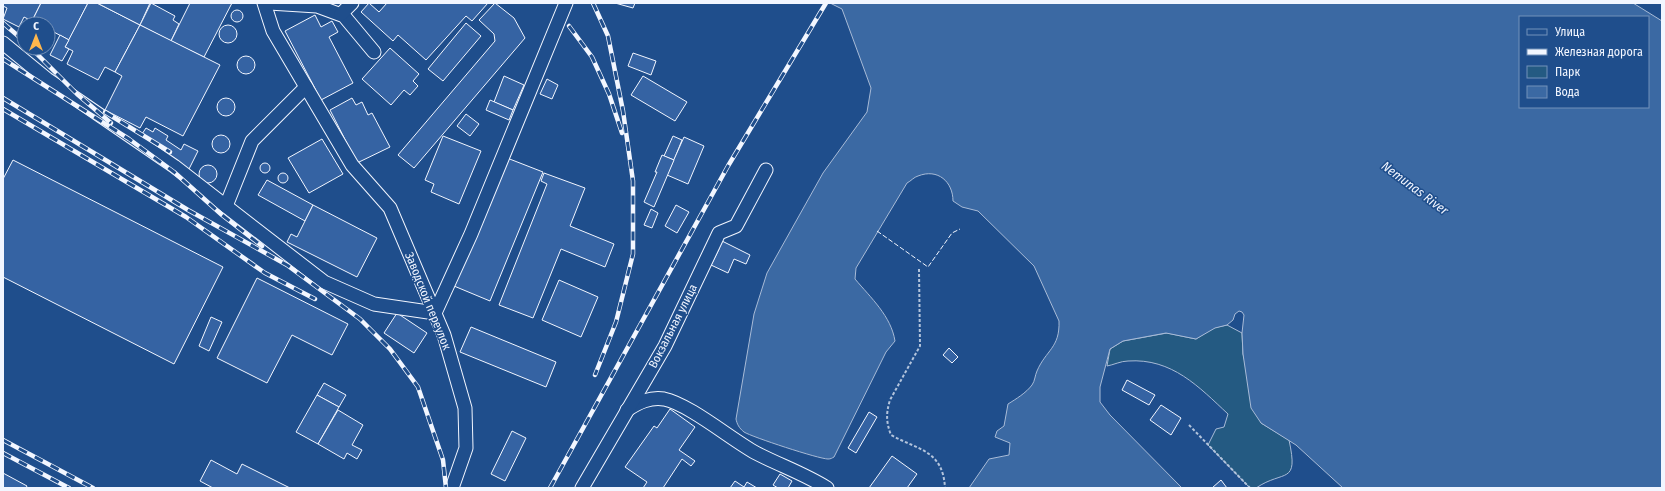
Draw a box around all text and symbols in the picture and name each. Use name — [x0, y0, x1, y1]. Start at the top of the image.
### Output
north arrow — [16, 16, 56, 56]
legend — [1519, 16, 1649, 108]
text: С — [33, 20, 39, 33]
text: Улица — [1554, 25, 1585, 39]
text: Железная дорога — [1555, 45, 1643, 59]
text: Парк — [1555, 65, 1581, 79]
text: Вода — [1555, 85, 1580, 99]
water label: Nemunas River — [1379, 158, 1452, 218]
street label: Заводской переулок — [402, 250, 454, 352]
street label: Вокзальная улица — [646, 282, 700, 370]

